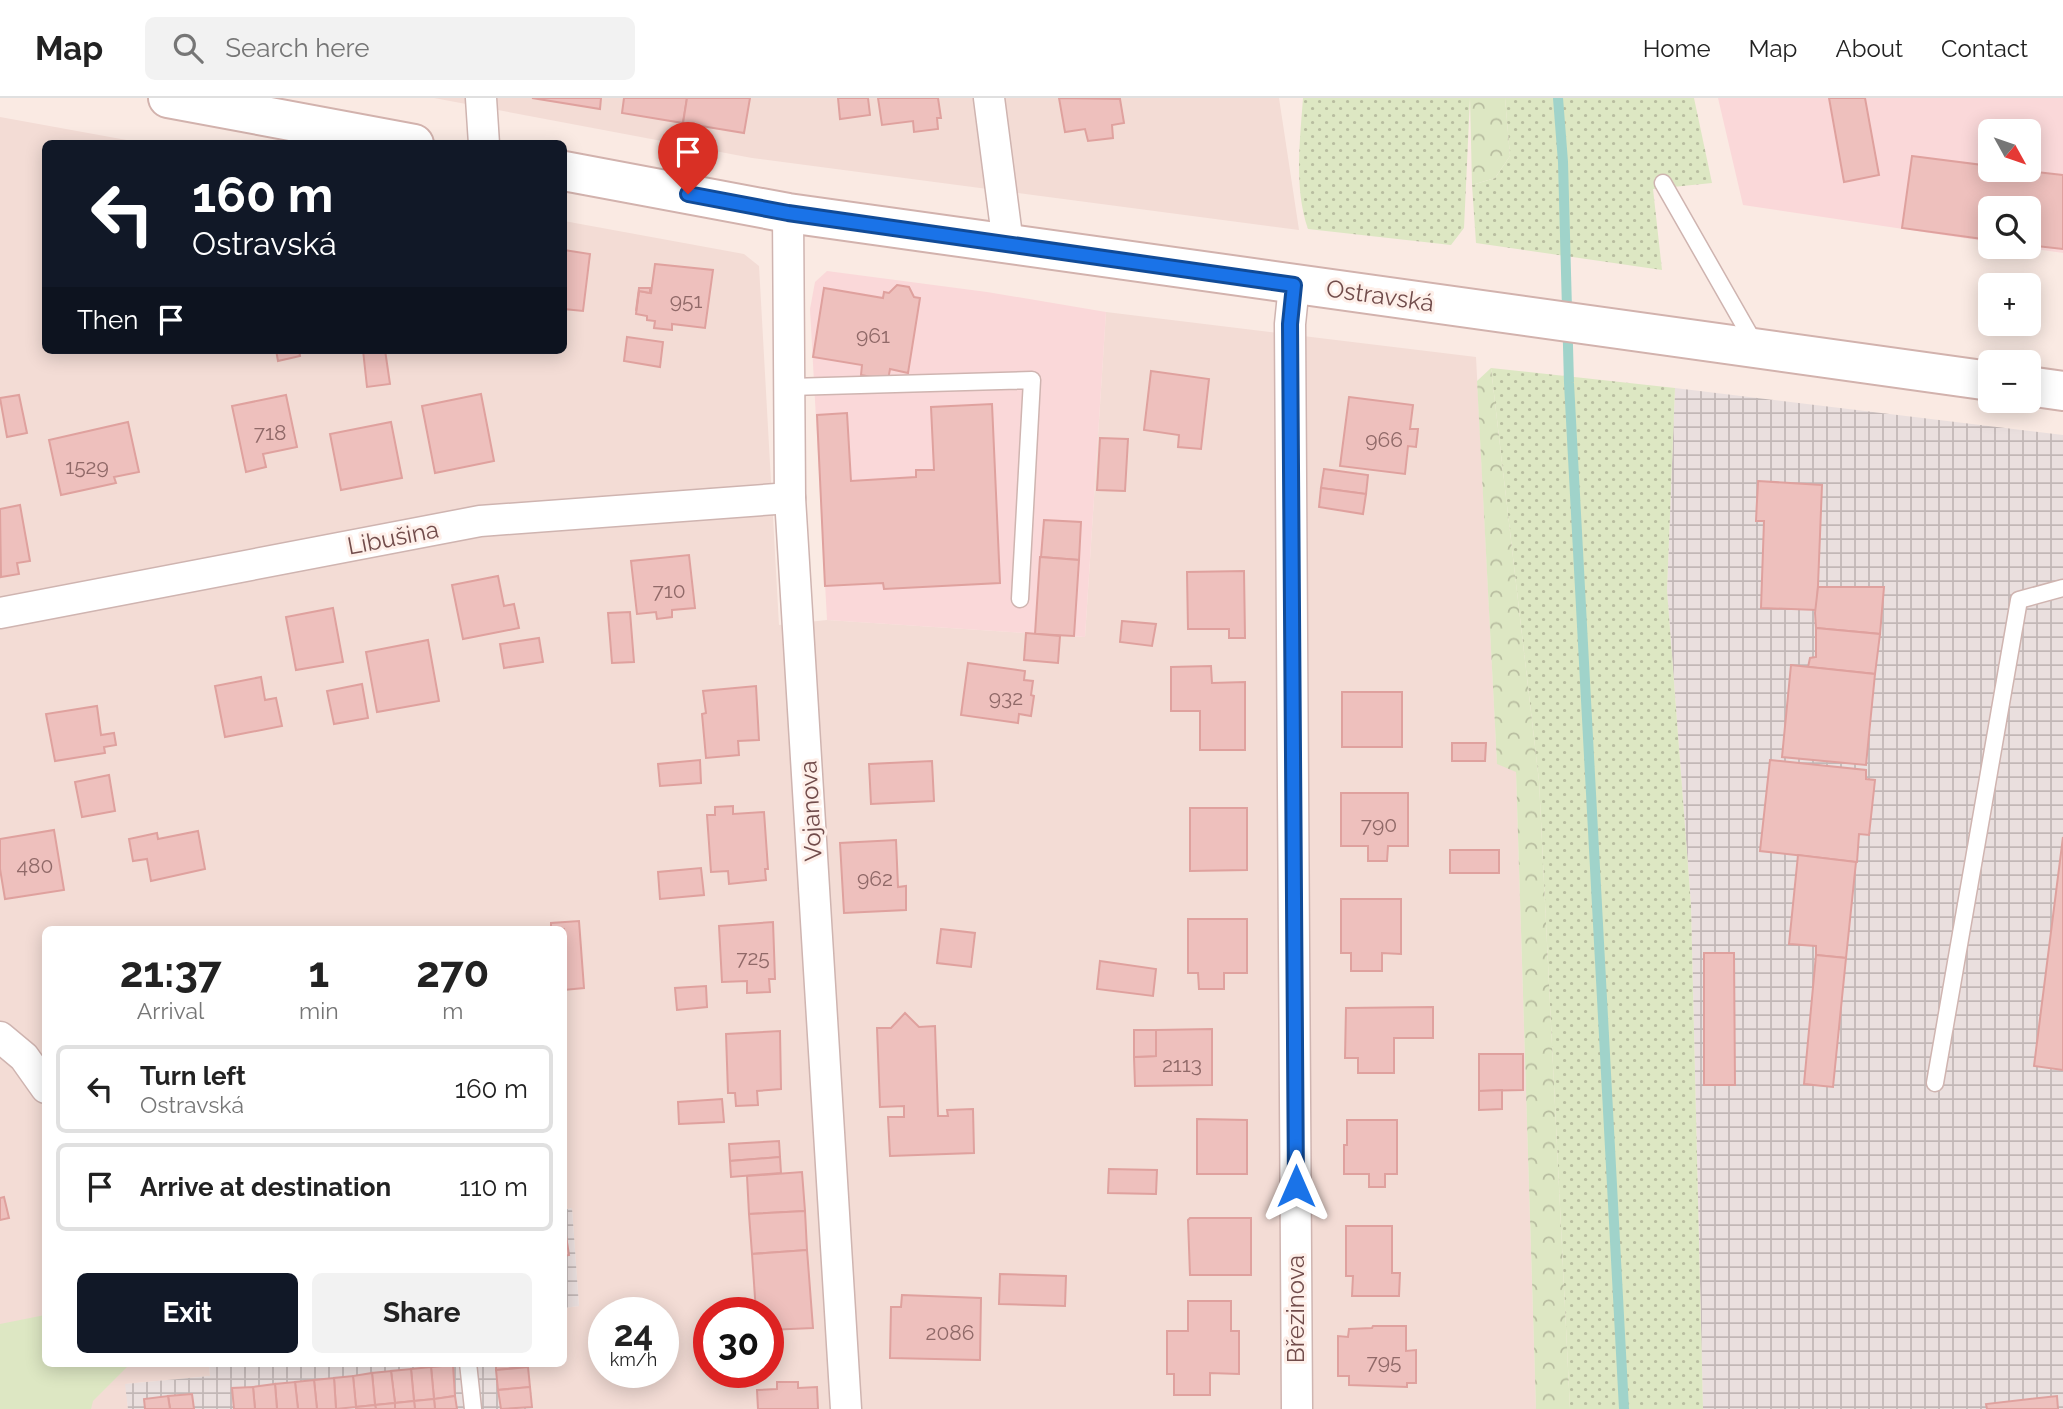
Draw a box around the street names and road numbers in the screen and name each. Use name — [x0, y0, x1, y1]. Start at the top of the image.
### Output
street label: Ostravská — [1324, 274, 1436, 317]
street label: Libušina — [345, 514, 441, 561]
street label: Vojanova — [793, 760, 828, 862]
street label: Březinova — [1281, 1255, 1310, 1363]

